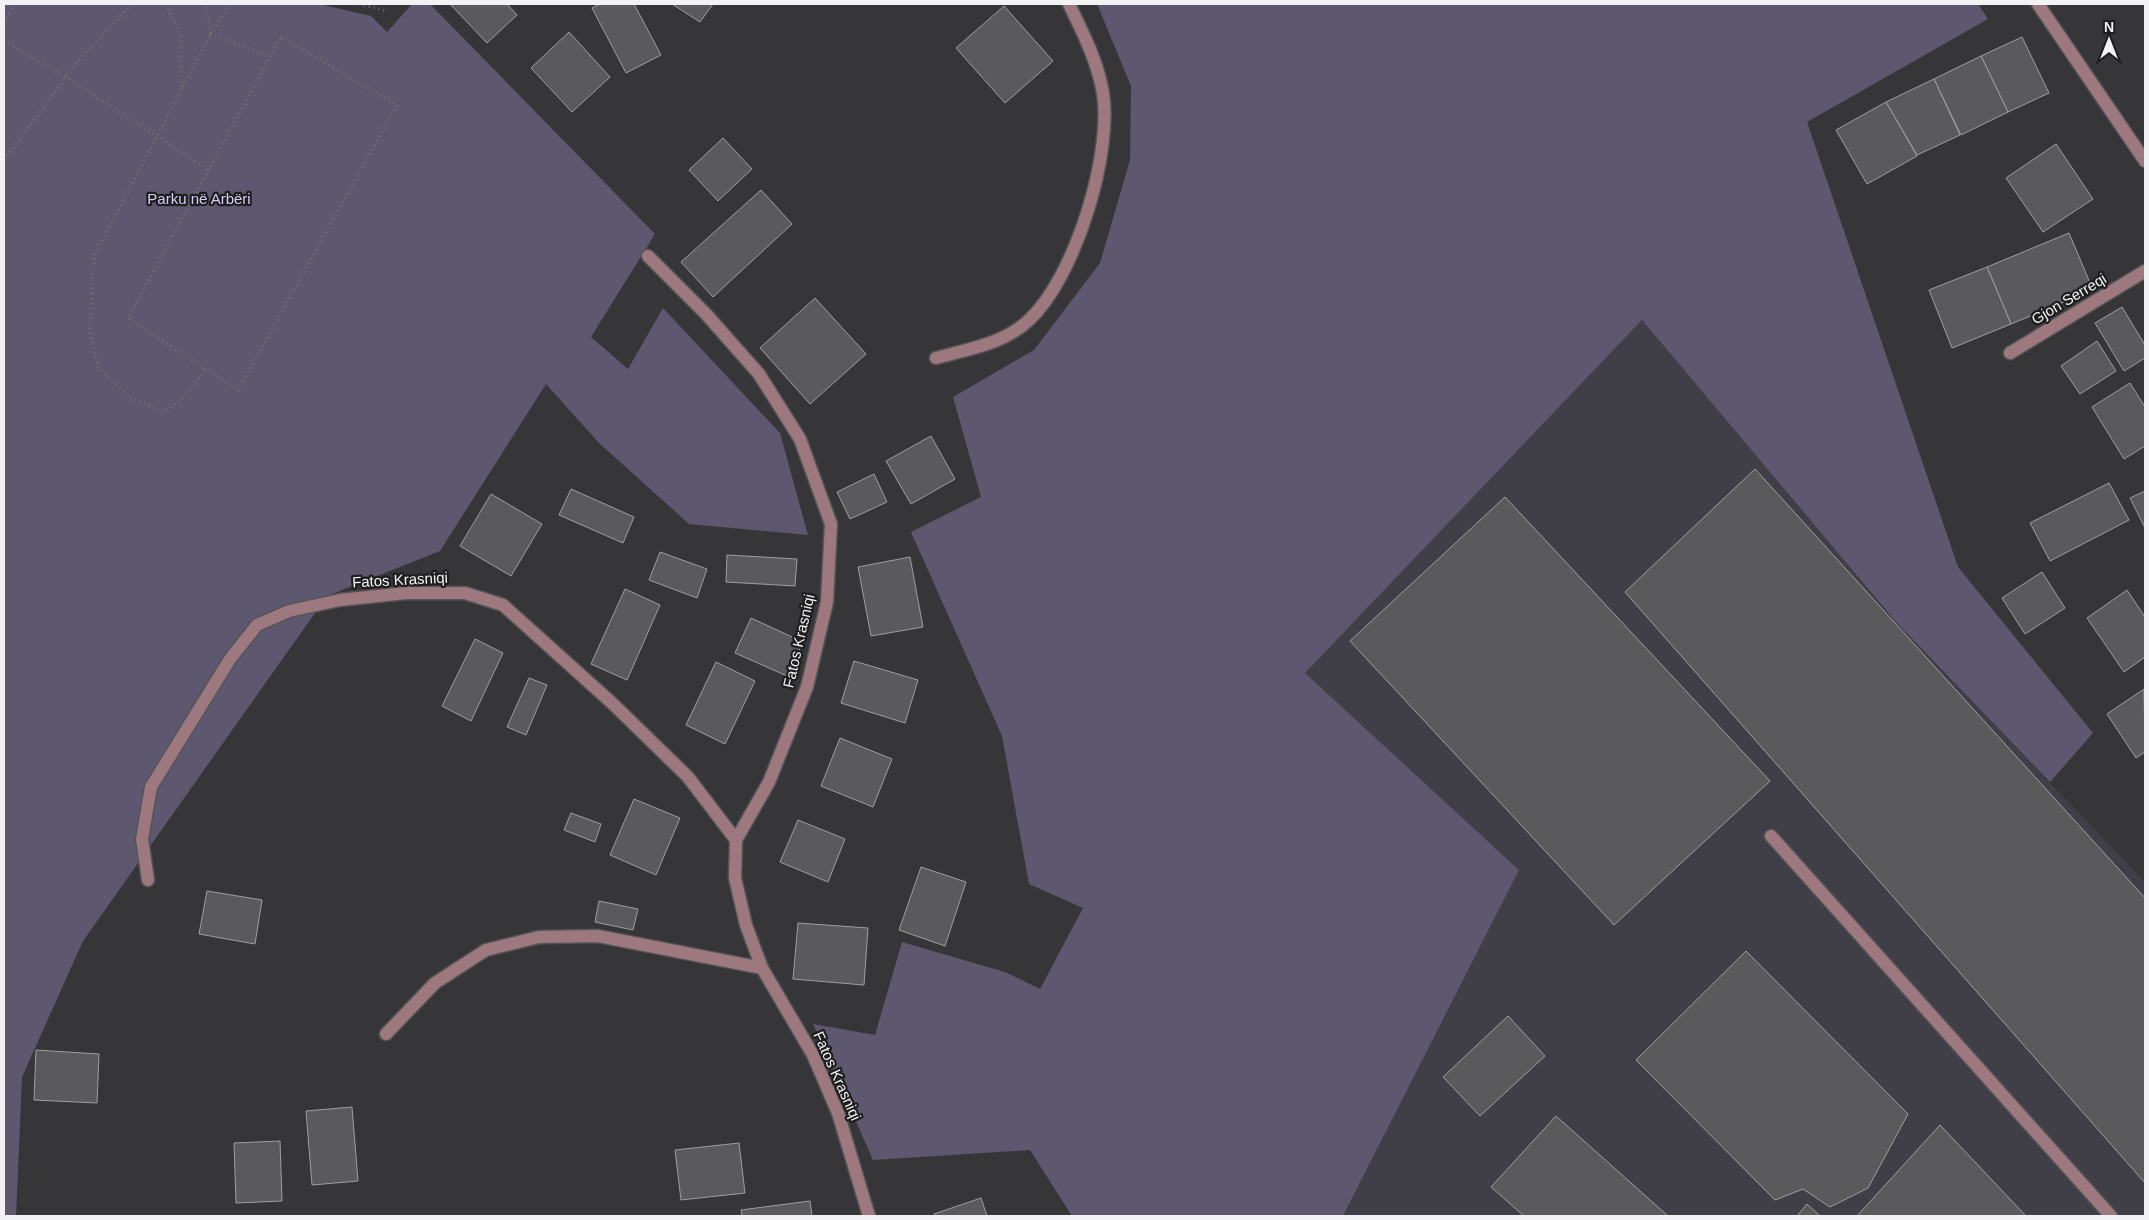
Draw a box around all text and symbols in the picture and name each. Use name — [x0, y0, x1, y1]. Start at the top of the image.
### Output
north arrow — [2084, 15, 2134, 65]
text: N — [2104, 19, 2114, 35]
park label: Parku në Arbëri — [147, 190, 251, 207]
street label: Gjon Serreqi — [2028, 270, 2109, 328]
street label: Fatos Krasniqi — [352, 569, 448, 590]
street label: Fatos Krasniqi — [779, 592, 818, 690]
street label: Fatos Krasniqi — [810, 1029, 865, 1123]

